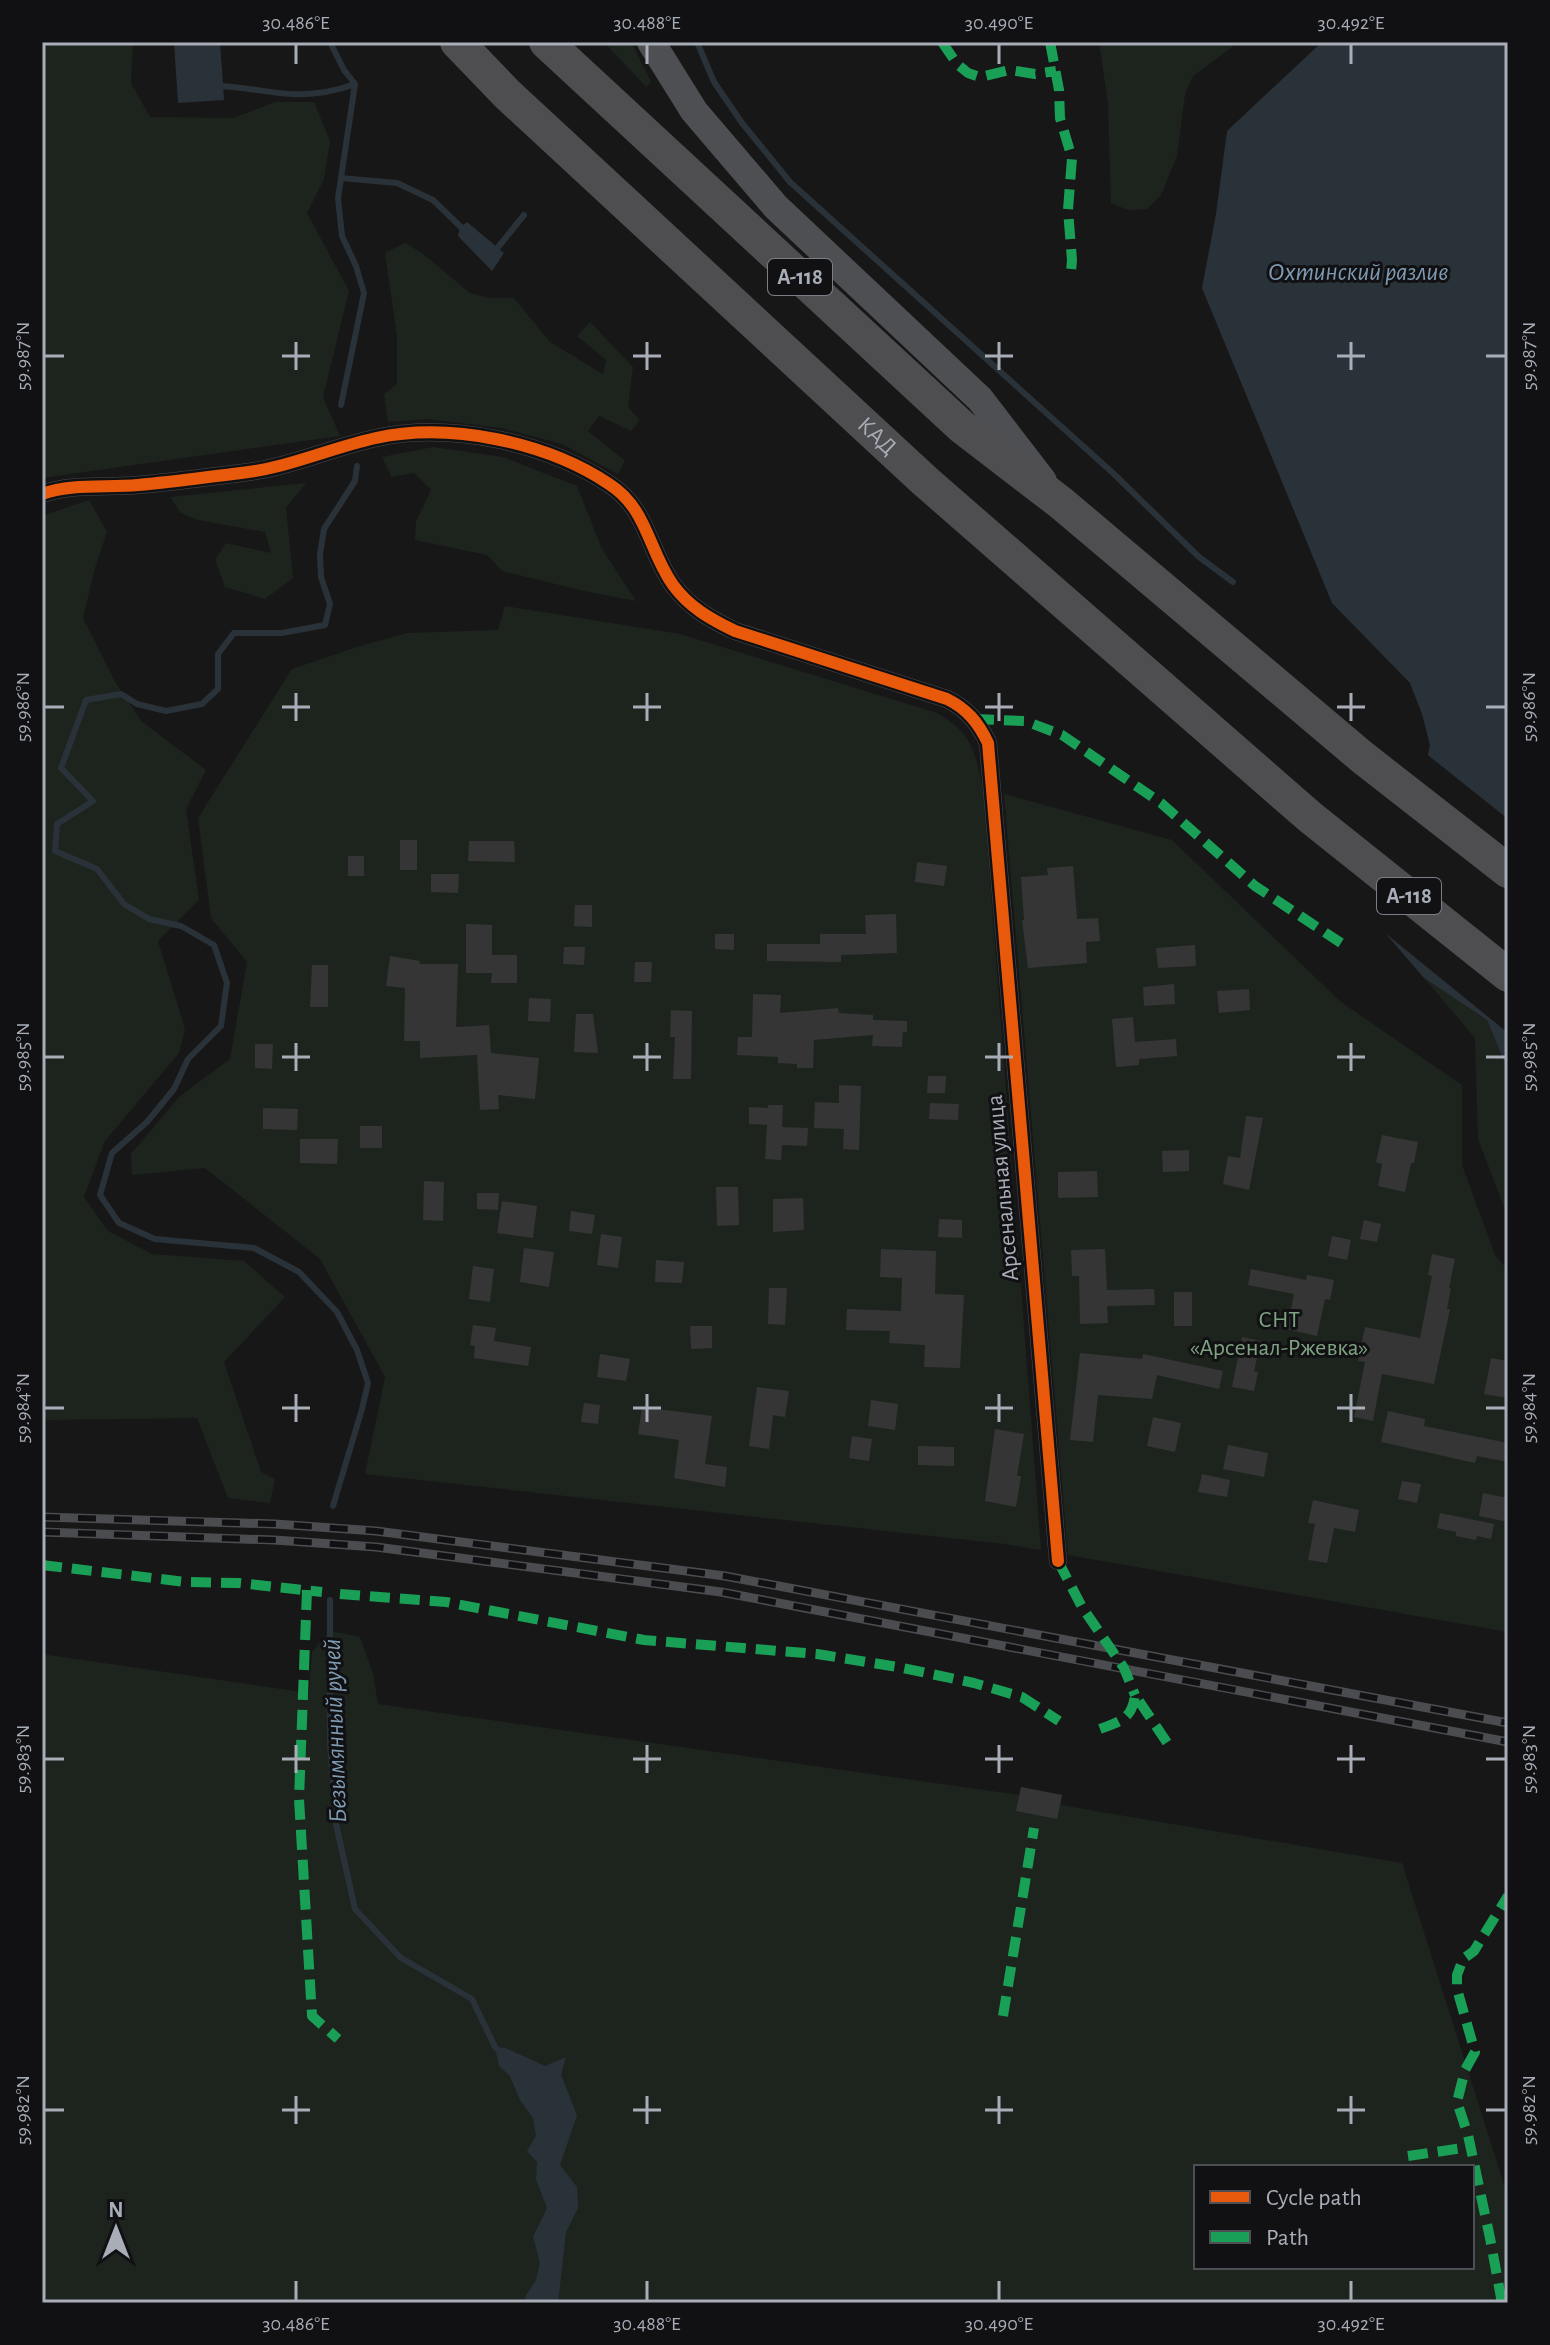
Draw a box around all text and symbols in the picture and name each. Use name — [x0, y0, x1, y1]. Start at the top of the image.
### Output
text: 30.486°E — [262, 13, 330, 33]
text: 30.488°E — [613, 13, 681, 33]
text: 30.490°E — [965, 13, 1034, 33]
text: 30.492°E — [1318, 13, 1385, 33]
road number: А-118 — [768, 259, 832, 295]
water label: Охтинский разлив — [1268, 259, 1448, 285]
text: 59.987°N — [13, 321, 33, 391]
text: 59.987°N — [1519, 321, 1539, 391]
street label: КАД — [853, 413, 901, 460]
text: 59.986°N — [13, 672, 33, 742]
text: 59.986°N — [1519, 672, 1539, 742]
road number: А-118 — [1377, 878, 1441, 914]
text: 59.985°N — [13, 1022, 33, 1092]
text: 59.985°N — [1519, 1022, 1539, 1092]
street label: Арсенальная улица — [983, 1094, 1023, 1282]
park label: СНТ «Арсенал-Ржевка» — [1190, 1308, 1368, 1360]
text: 59.984°N — [13, 1373, 33, 1443]
text: 59.984°N — [1519, 1373, 1539, 1443]
water label: Безымянный ручей — [319, 1638, 351, 1824]
text: 59.983°N — [13, 1725, 33, 1793]
text: 59.983°N — [1519, 1725, 1539, 1793]
text: 59.982°N — [13, 2075, 33, 2145]
text: 59.982°N — [1519, 2075, 1539, 2145]
legend — [1194, 2165, 1474, 2269]
text: Cycle path — [1266, 2186, 1362, 2210]
north arrow — [76, 2189, 156, 2269]
text: N — [108, 2199, 124, 2221]
text: Path — [1266, 2226, 1309, 2250]
text: 30.486°E — [262, 2314, 330, 2334]
text: 30.488°E — [613, 2314, 681, 2334]
text: 30.490°E — [965, 2314, 1034, 2334]
text: 30.492°E — [1318, 2314, 1385, 2334]

